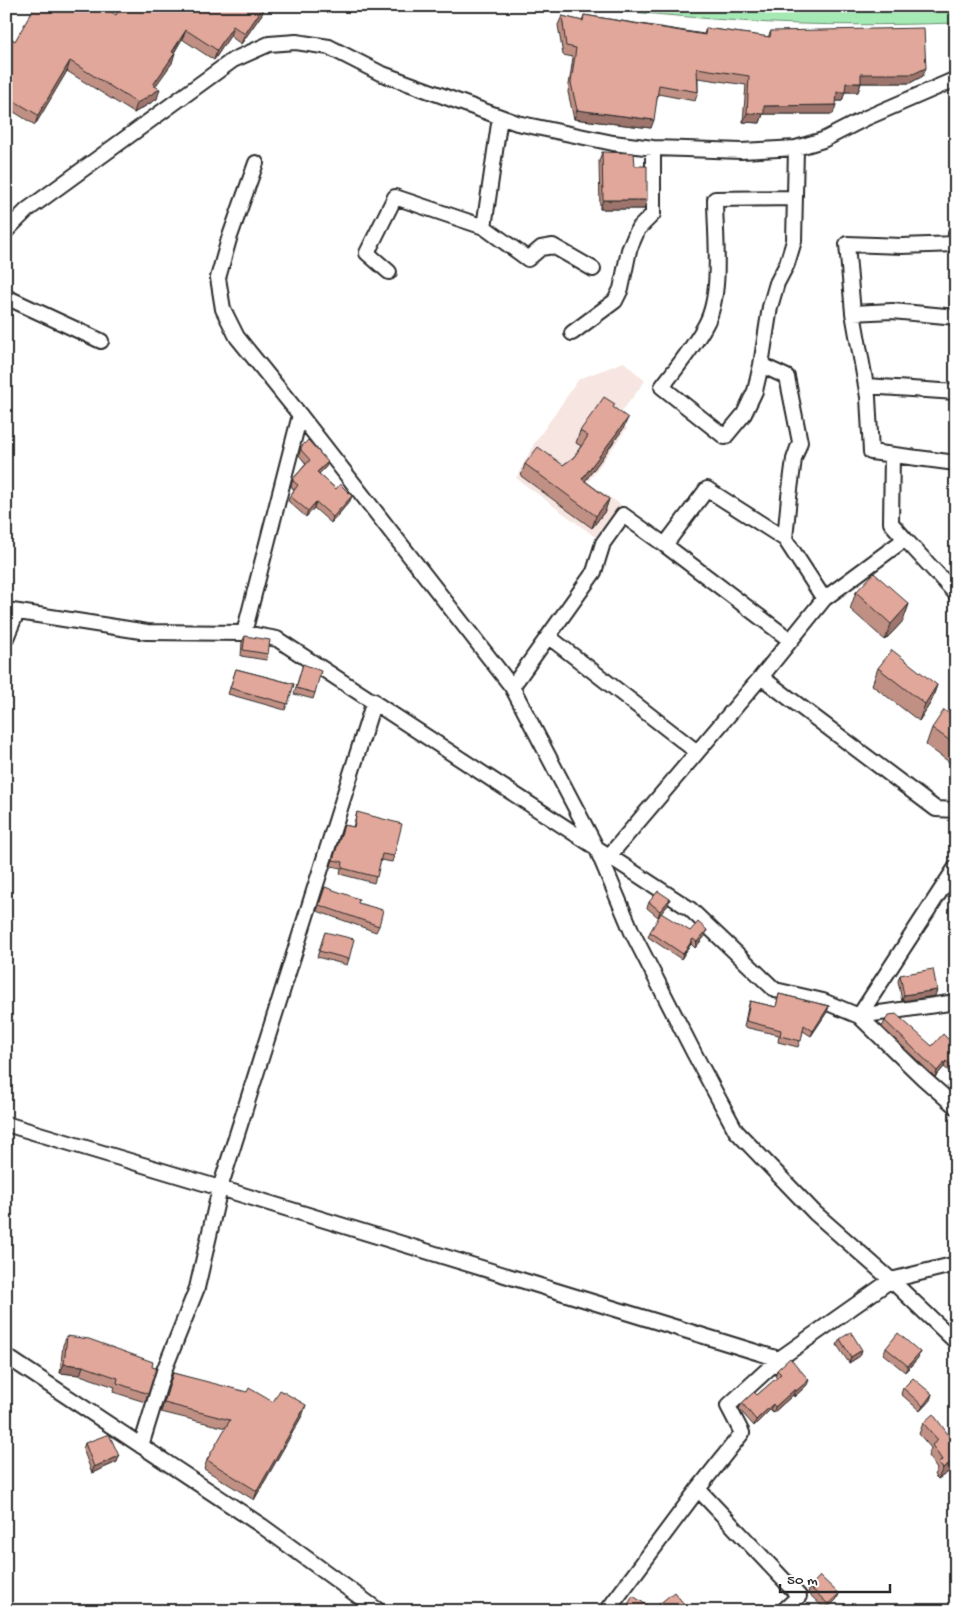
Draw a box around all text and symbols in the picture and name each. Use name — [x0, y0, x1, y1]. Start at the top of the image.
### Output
scale bar — [780, 1562, 890, 1594]
text: 50 m — [787, 1572, 818, 1590]

